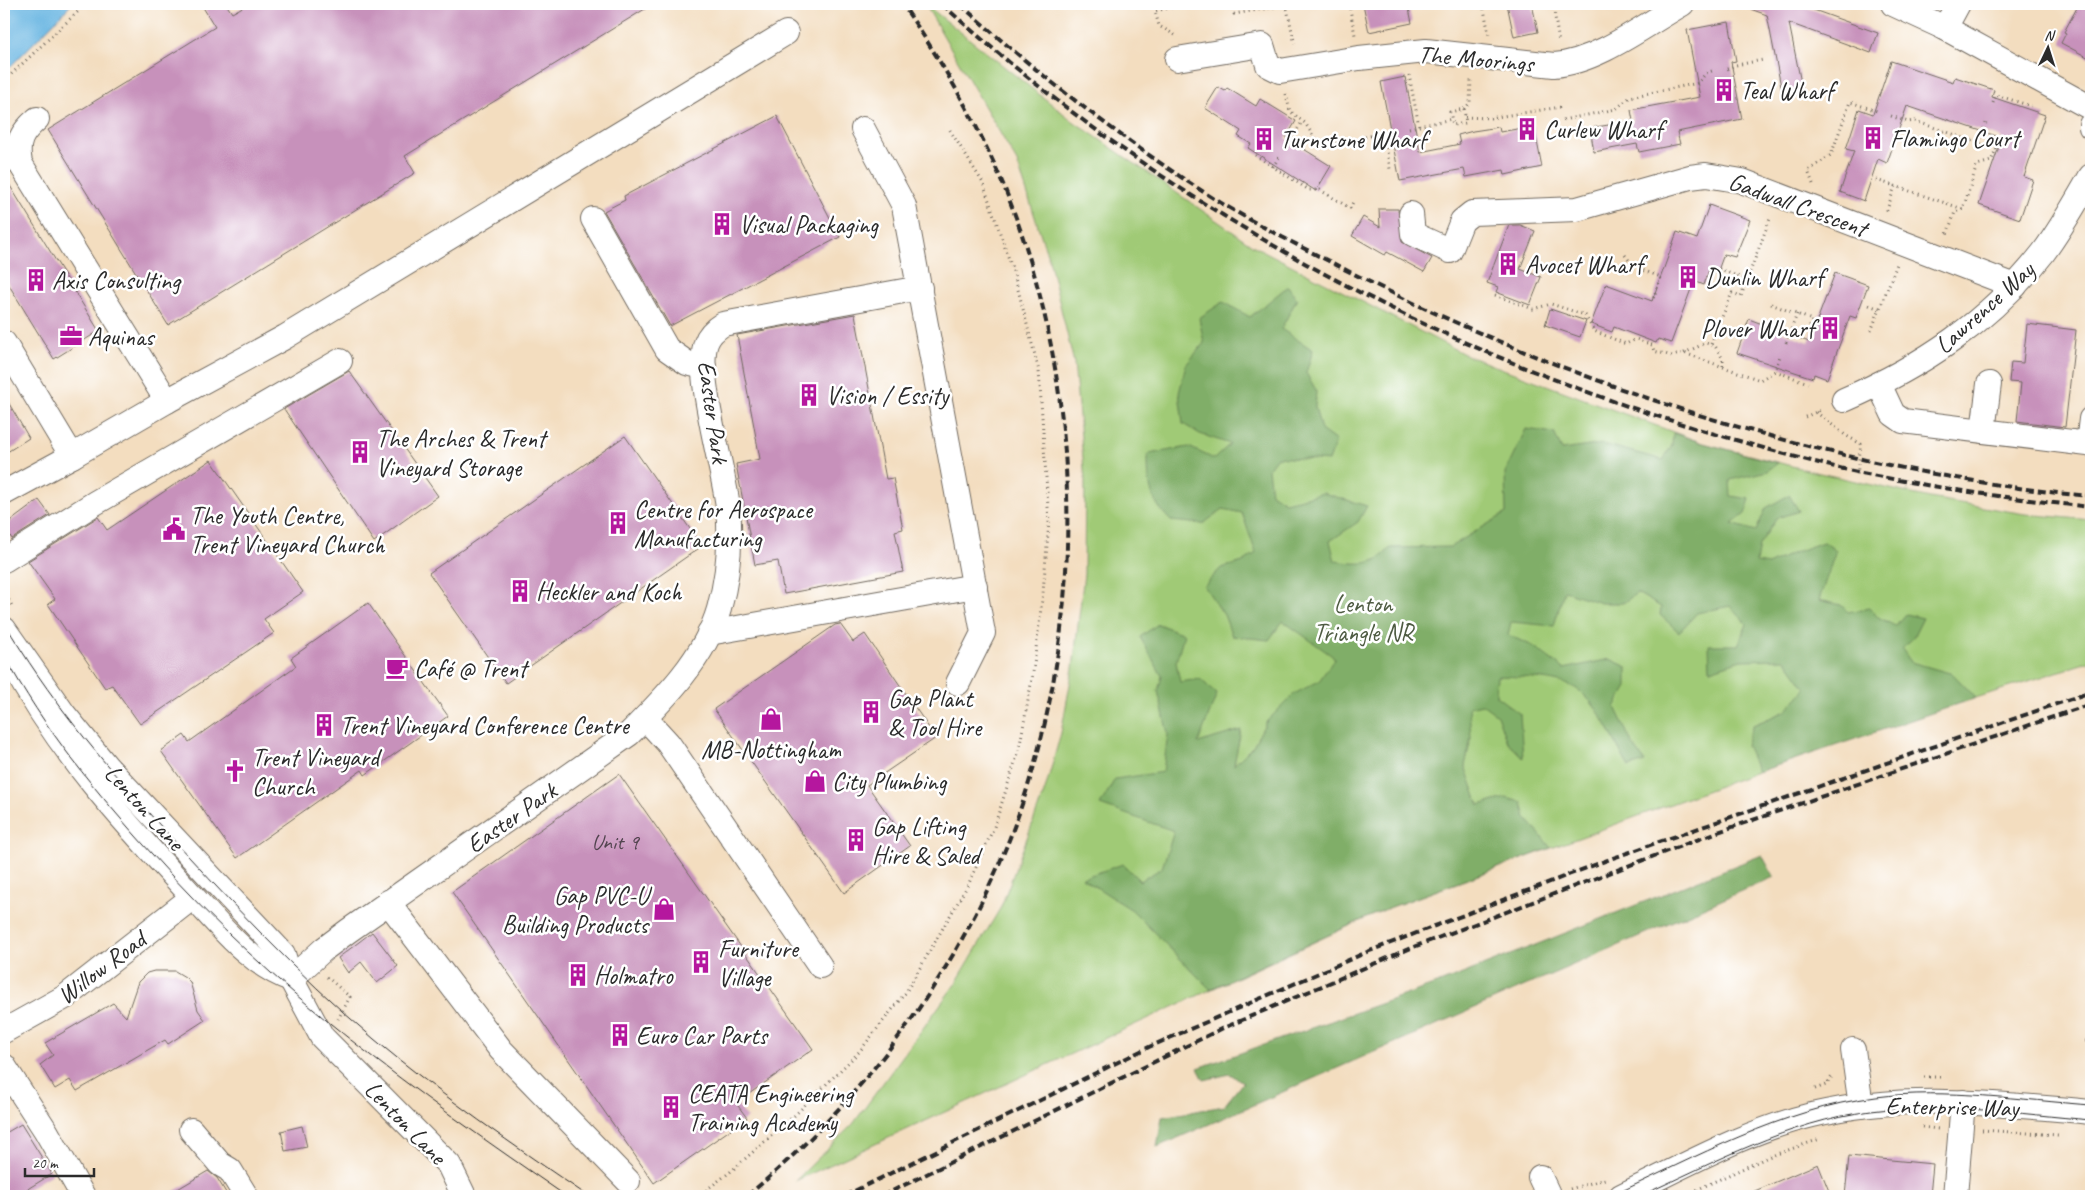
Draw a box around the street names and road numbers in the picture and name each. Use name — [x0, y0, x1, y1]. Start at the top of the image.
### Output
street label: The Moorings — [1417, 38, 1537, 80]
street label: Gadwall Crescent — [1724, 165, 1874, 246]
street label: Lawrence Way — [1928, 254, 2042, 361]
street label: Easter Park — [690, 359, 736, 467]
street label: Lenton Lane — [97, 758, 192, 859]
street label: Easter Park — [460, 774, 565, 860]
street label: Willow Road — [51, 922, 155, 1011]
street label: Lenton Lane — [357, 1074, 454, 1173]
street label: Enterprise Way — [1885, 1090, 2021, 1124]

